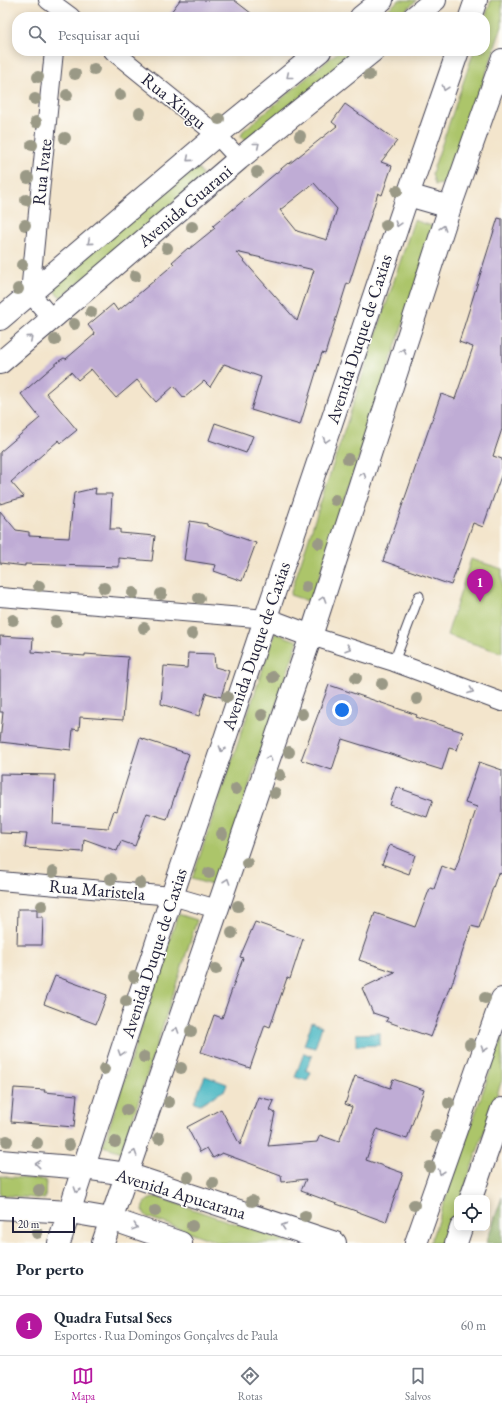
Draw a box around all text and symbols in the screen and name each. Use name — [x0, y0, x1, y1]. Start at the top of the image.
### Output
search box — [12, 12, 490, 56]
icon: search — [26, 23, 48, 45]
text: Pesquisar aqui — [58, 25, 140, 44]
street label: Rua Xingu — [137, 67, 212, 134]
one-way arrow — [287, 71, 294, 78]
one-way arrow — [442, 84, 450, 91]
street label: Rua Ivate — [27, 138, 56, 206]
one-way arrow — [252, 143, 259, 150]
one-way arrow — [187, 154, 194, 161]
street label: Avenida Guarani — [132, 159, 237, 252]
one-way arrow — [394, 220, 403, 227]
one-way arrow — [438, 224, 447, 231]
one-way arrow — [87, 238, 95, 245]
street label: Avenida Duque de Caxias — [320, 251, 397, 427]
one-way arrow — [25, 335, 32, 342]
one-way arrow — [398, 348, 407, 355]
one-way arrow — [322, 436, 330, 443]
one-way arrow — [358, 472, 367, 479]
street label: Avenida Duque de Caxias — [216, 558, 295, 734]
pin: 1 — [467, 569, 493, 602]
one-way arrow — [318, 595, 327, 602]
one-way arrow — [345, 643, 352, 652]
one-way arrow — [467, 686, 474, 694]
your location — [332, 700, 352, 720]
one-way arrow — [218, 745, 226, 752]
one-way arrow — [264, 754, 273, 761]
street label: Avenida Duque de Caxias — [115, 865, 192, 1041]
street label: Rua Maristela — [48, 874, 147, 905]
one-way arrow — [222, 877, 230, 884]
one-way arrow — [171, 1027, 179, 1034]
one-way arrow — [481, 1045, 489, 1052]
one-way arrow — [117, 1049, 126, 1056]
one-way arrow — [129, 1150, 137, 1157]
one-way arrow — [34, 1160, 41, 1169]
street label: Avenida Apucarana — [112, 1163, 250, 1224]
one-way arrow — [437, 1168, 446, 1175]
one-way arrow — [73, 1186, 82, 1193]
map controls — [454, 1195, 490, 1231]
button: locate — [454, 1195, 490, 1231]
scale bar — [12, 1215, 75, 1234]
text: 20 m — [18, 1217, 39, 1231]
one-way arrow — [131, 1222, 138, 1231]
one-way arrow — [281, 1222, 288, 1231]
text: Por perto — [16, 1258, 84, 1280]
text: Quadra Futsal Secs — [54, 1308, 172, 1327]
text: 1 — [26, 1317, 32, 1334]
text: 60 m — [461, 1317, 486, 1334]
text: Esportes · Rua Domingos Gonçalves de Paula — [54, 1327, 278, 1344]
tab: Mapa — [71, 1365, 95, 1403]
tab: Rotas — [238, 1365, 262, 1403]
tab: Salvos — [405, 1365, 431, 1403]

